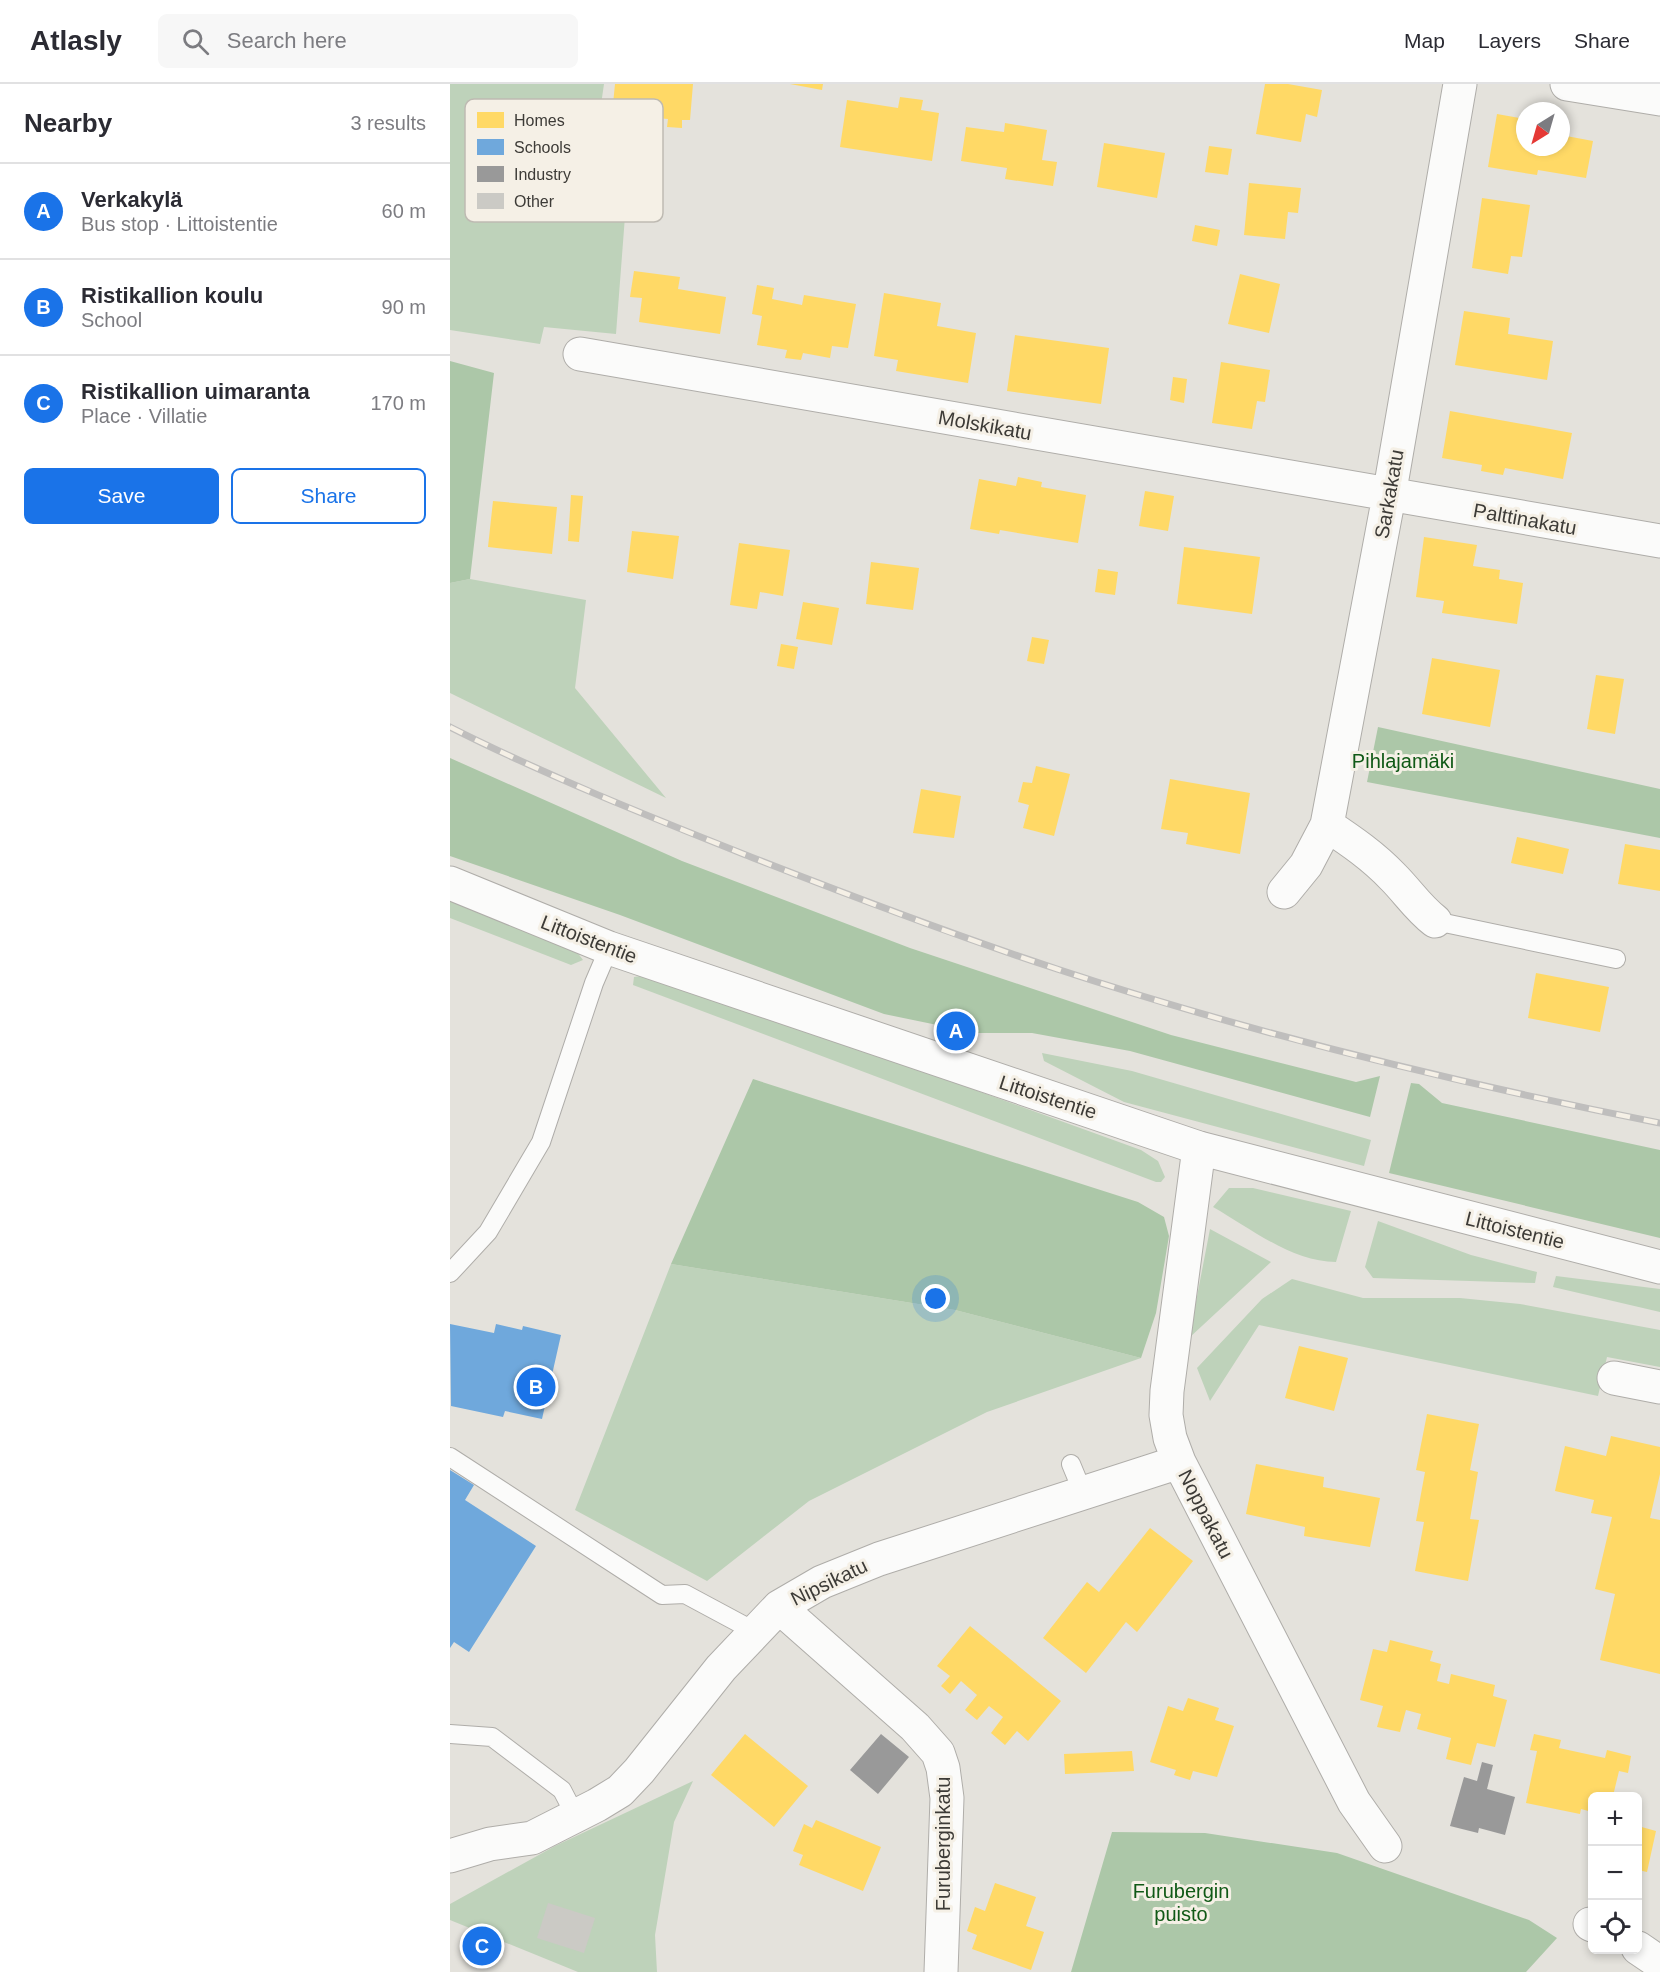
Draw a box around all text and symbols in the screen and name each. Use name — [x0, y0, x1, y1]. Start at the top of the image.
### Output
search box — [158, 14, 578, 68]
text: Atlasly — [30, 25, 122, 56]
icon: search — [179, 25, 212, 58]
text: Search here — [227, 28, 347, 53]
text: Map — [1404, 29, 1445, 52]
text: Layers — [1478, 29, 1541, 52]
text: Share — [1574, 29, 1630, 52]
legend — [465, 99, 663, 222]
north arrow — [1516, 102, 1570, 156]
text: Nearby — [24, 108, 112, 138]
text: 3 results — [350, 112, 426, 134]
text: Homes — [514, 112, 565, 129]
text: Schools — [514, 139, 571, 156]
text: Industry — [514, 166, 571, 183]
text: Verkakylä — [81, 187, 183, 212]
text: Other — [514, 193, 555, 210]
text: A — [36, 200, 51, 222]
text: 60 m — [382, 200, 426, 222]
text: Bus stop · Littoistentie — [81, 213, 278, 235]
text: Ristikallion koulu — [81, 283, 263, 308]
text: B — [36, 296, 51, 318]
text: 90 m — [382, 296, 426, 318]
text: School — [81, 309, 142, 331]
text: Ristikallion uimaranta — [81, 379, 310, 404]
text: C — [36, 392, 51, 414]
text: 170 m — [370, 392, 426, 414]
text: Place · Villatie — [81, 405, 207, 427]
street label: Molskikatu — [937, 406, 1033, 444]
street label: Sarkakatu — [1370, 448, 1408, 540]
button: Save — [24, 468, 219, 524]
button: Share — [231, 468, 426, 524]
street label: Palttinakatu — [1472, 499, 1578, 539]
park label: Pihlajamäki — [1352, 750, 1454, 772]
street label: Littoistentie — [538, 911, 640, 967]
pin: A — [936, 1008, 976, 1054]
street label: Littoistentie — [996, 1071, 1100, 1123]
street label: Littoistentie — [1463, 1207, 1567, 1253]
your location — [921, 1284, 950, 1313]
pin: B — [516, 1364, 556, 1410]
street label: Noppakatu — [1174, 1466, 1238, 1562]
street label: Nipsikatu — [787, 1554, 871, 1610]
street label: Furuberginkatu — [932, 1777, 954, 1911]
map controls — [1588, 1792, 1642, 1954]
button: + — [1588, 1792, 1642, 1846]
button: − — [1588, 1846, 1642, 1900]
park label: Furubergin puisto — [1133, 1880, 1229, 1925]
button: locate — [1588, 1900, 1642, 1954]
pin: C — [462, 1924, 501, 1968]

